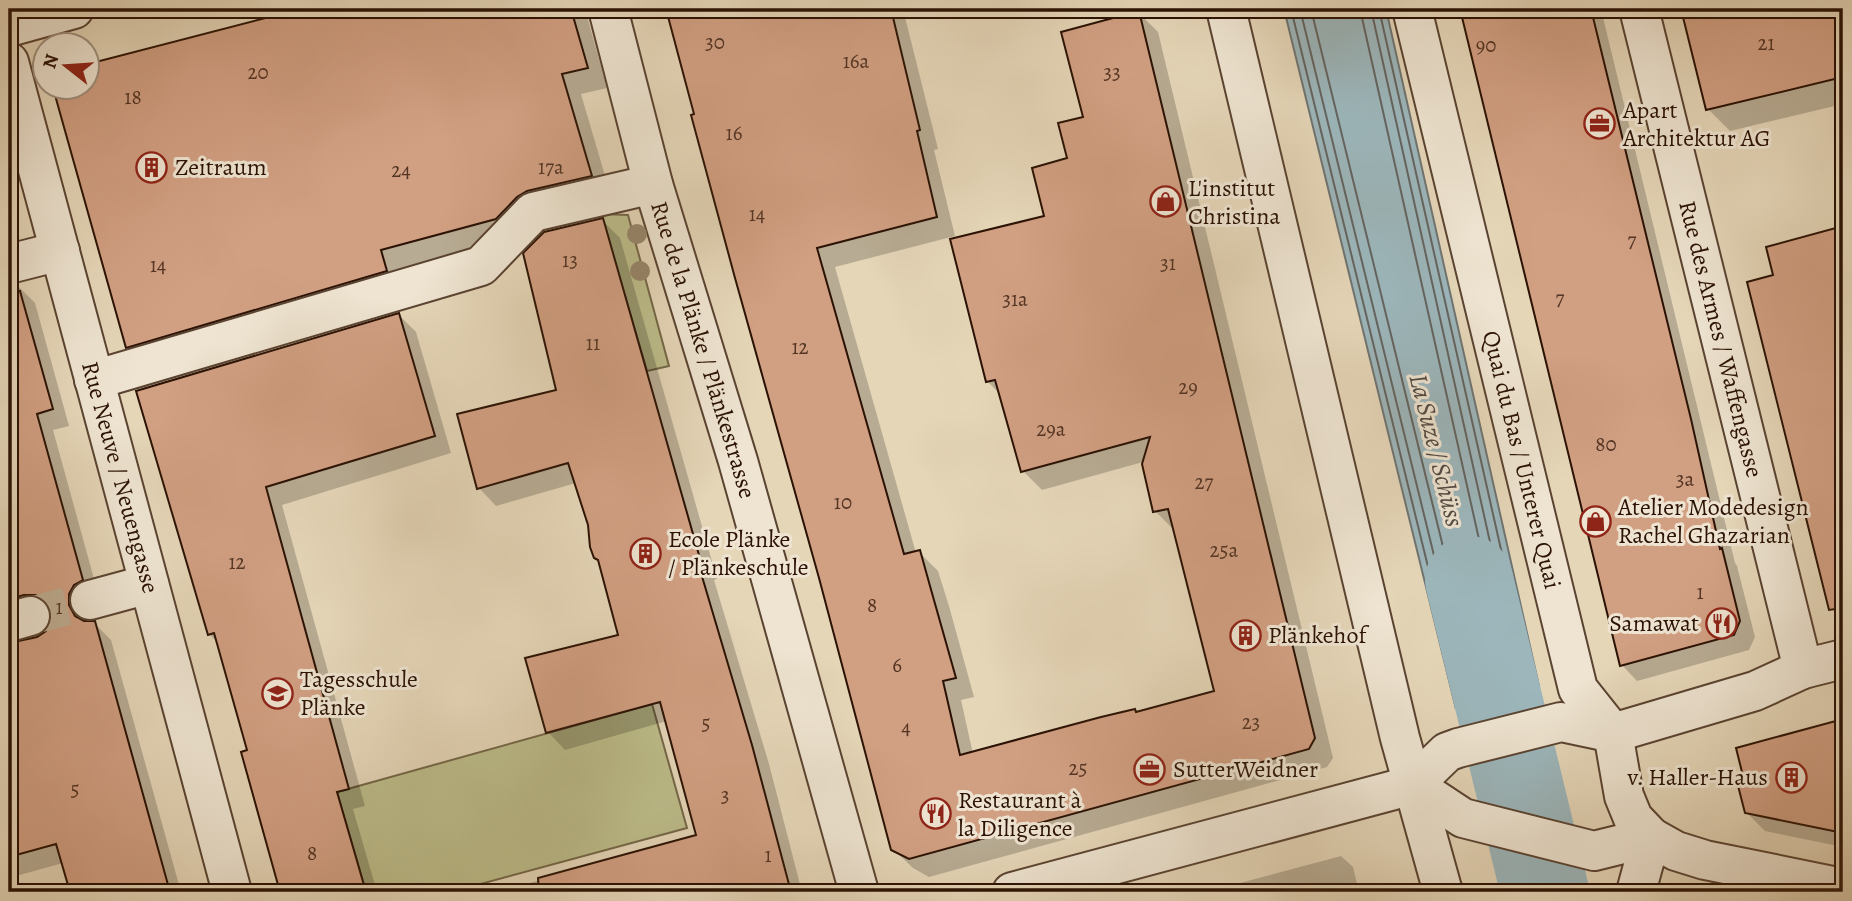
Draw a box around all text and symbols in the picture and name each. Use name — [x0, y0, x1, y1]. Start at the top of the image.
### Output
house number: 30 — [705, 28, 725, 56]
house number: 21 — [1757, 29, 1775, 57]
house number: 90 — [1476, 31, 1496, 59]
north arrow — [32, 32, 102, 102]
house number: 16a — [843, 47, 870, 75]
text: N — [36, 51, 65, 72]
house number: 20 — [247, 58, 269, 86]
house number: 33 — [1103, 58, 1121, 86]
house number: 18 — [124, 83, 142, 111]
place label: Apart Architektur AG — [1622, 94, 1770, 154]
office icon: Apart Architektur AG — [1583, 107, 1617, 141]
house number: 16 — [726, 119, 743, 147]
building icon: Zeitraum — [135, 150, 169, 184]
place label: Zeitraum — [175, 151, 267, 183]
house number: 17a — [538, 153, 564, 181]
house number: 24 — [391, 156, 411, 184]
place label: L'institut Christina — [1188, 172, 1281, 232]
shop icon: L'institut Christina — [1148, 185, 1182, 219]
street label: Rue de la Plänke / Plänkestrasse — [643, 197, 764, 502]
street label: Rue des Armes / Waffengasse — [1671, 197, 1771, 481]
house number: 14 — [749, 200, 765, 228]
house number: 7 — [1628, 226, 1637, 254]
house number: 13 — [562, 246, 578, 274]
house number: 31 — [1160, 249, 1176, 277]
house number: 14 — [150, 251, 166, 279]
house number: 7 — [1556, 284, 1565, 312]
house number: 31a — [1002, 285, 1028, 313]
street label: Quai du Bas / Unterer Quai — [1475, 327, 1569, 592]
house number: 11 — [586, 329, 600, 357]
house number: 12 — [791, 333, 809, 361]
street label: Rue Neuve / Neuengasse — [74, 358, 167, 597]
water label: La Suze / Schüss — [1401, 370, 1472, 530]
house number: 29 — [1178, 373, 1198, 401]
house number: 29a — [1036, 415, 1066, 443]
house number: 80 — [1595, 430, 1617, 458]
house number: 3a — [1676, 465, 1694, 493]
house number: 27 — [1195, 468, 1214, 496]
house number: 10 — [834, 488, 852, 516]
place label: Atelier Modedesign Rachel Ghazarian — [1617, 491, 1809, 551]
shop icon: Atelier Modedesign Rachel Ghazarian — [1578, 504, 1612, 538]
place label: Ecole Plänke / Plänkeschule — [668, 523, 809, 583]
building icon: Ecole Plänke / Plänkeschule — [628, 536, 662, 570]
house number: 25a — [1210, 536, 1239, 564]
house number: 12 — [228, 548, 246, 576]
house number: 1 — [1696, 578, 1704, 606]
house number: 8 — [867, 591, 877, 619]
house number: 1 — [55, 593, 63, 621]
restaurant icon: Samawat — [1705, 606, 1739, 640]
place label: Samawat — [1609, 607, 1699, 639]
building icon: Plänkehof — [1228, 618, 1262, 652]
place label: Plänkehof — [1268, 619, 1369, 651]
house number: 6 — [892, 651, 902, 679]
place label: Tagesschule Plänke — [300, 663, 418, 723]
school or university icon: Tagesschule Plänke — [260, 676, 294, 710]
house number: 23 — [1242, 708, 1260, 736]
house number: 5 — [701, 709, 711, 737]
house number: 4 — [901, 713, 911, 741]
office icon: SutterWeidner — [1133, 752, 1167, 786]
place label: SutterWeidner — [1173, 753, 1318, 785]
house number: 25 — [1068, 754, 1088, 782]
building icon: v. Haller-Haus — [1774, 760, 1808, 794]
place label: v. Haller-Haus — [1627, 761, 1768, 793]
house number: 5 — [70, 775, 80, 803]
house number: 3 — [721, 781, 729, 809]
place label: Restaurant à la Diligence — [958, 784, 1082, 844]
restaurant icon: Restaurant à la Diligence — [918, 797, 952, 831]
house number: 8 — [307, 839, 317, 867]
house number: 1 — [764, 841, 772, 869]

